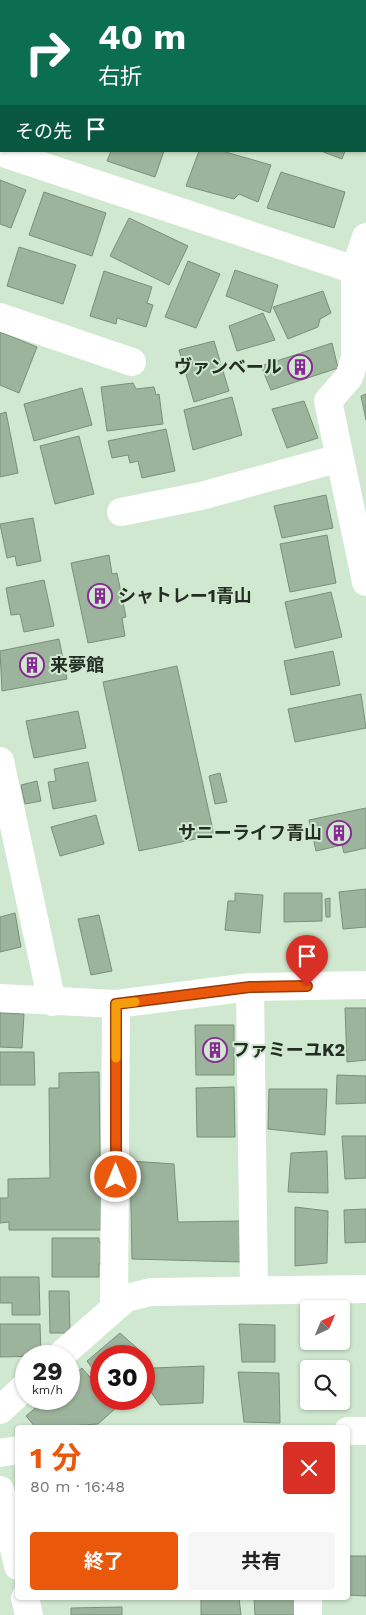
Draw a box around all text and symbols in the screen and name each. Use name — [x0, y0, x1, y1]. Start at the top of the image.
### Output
text: 40 m — [98, 16, 186, 58]
icon: right — [15, 20, 80, 85]
text: 右折 — [98, 64, 142, 89]
icon: arrive — [82, 115, 110, 143]
text: その先 — [15, 120, 72, 143]
building icon: ヴァンベール — [287, 354, 313, 380]
place label: ヴァンベール — [174, 356, 282, 377]
building icon: シャトレー1青山 — [87, 583, 113, 609]
place label: シャトレー1青山 — [118, 585, 252, 606]
building icon: 来夢館 — [19, 652, 45, 678]
place label: 来夢館 — [50, 654, 104, 675]
building icon: サニーライフ青山 — [326, 820, 352, 846]
place label: サニーライフ青山 — [178, 822, 322, 843]
pin — [286, 935, 328, 986]
icon: arrive — [293, 942, 321, 970]
building icon: ファミーユK2 — [202, 1037, 228, 1063]
place label: ファミーユK2 — [232, 1039, 345, 1060]
position arrow — [89, 1150, 141, 1202]
north arrow — [300, 1300, 350, 1350]
map controls — [300, 1300, 350, 1410]
speed limit sign: 30 — [90, 1345, 155, 1410]
text: 29 — [32, 1357, 63, 1386]
button: search — [300, 1360, 350, 1410]
text: km/h — [32, 1383, 63, 1397]
text: 1 分 — [30, 1440, 82, 1475]
button: close — [283, 1442, 335, 1494]
text: 80 m · 16:48 — [30, 1477, 125, 1496]
button: 終了 — [30, 1532, 178, 1590]
button: 共有 — [188, 1532, 335, 1590]

